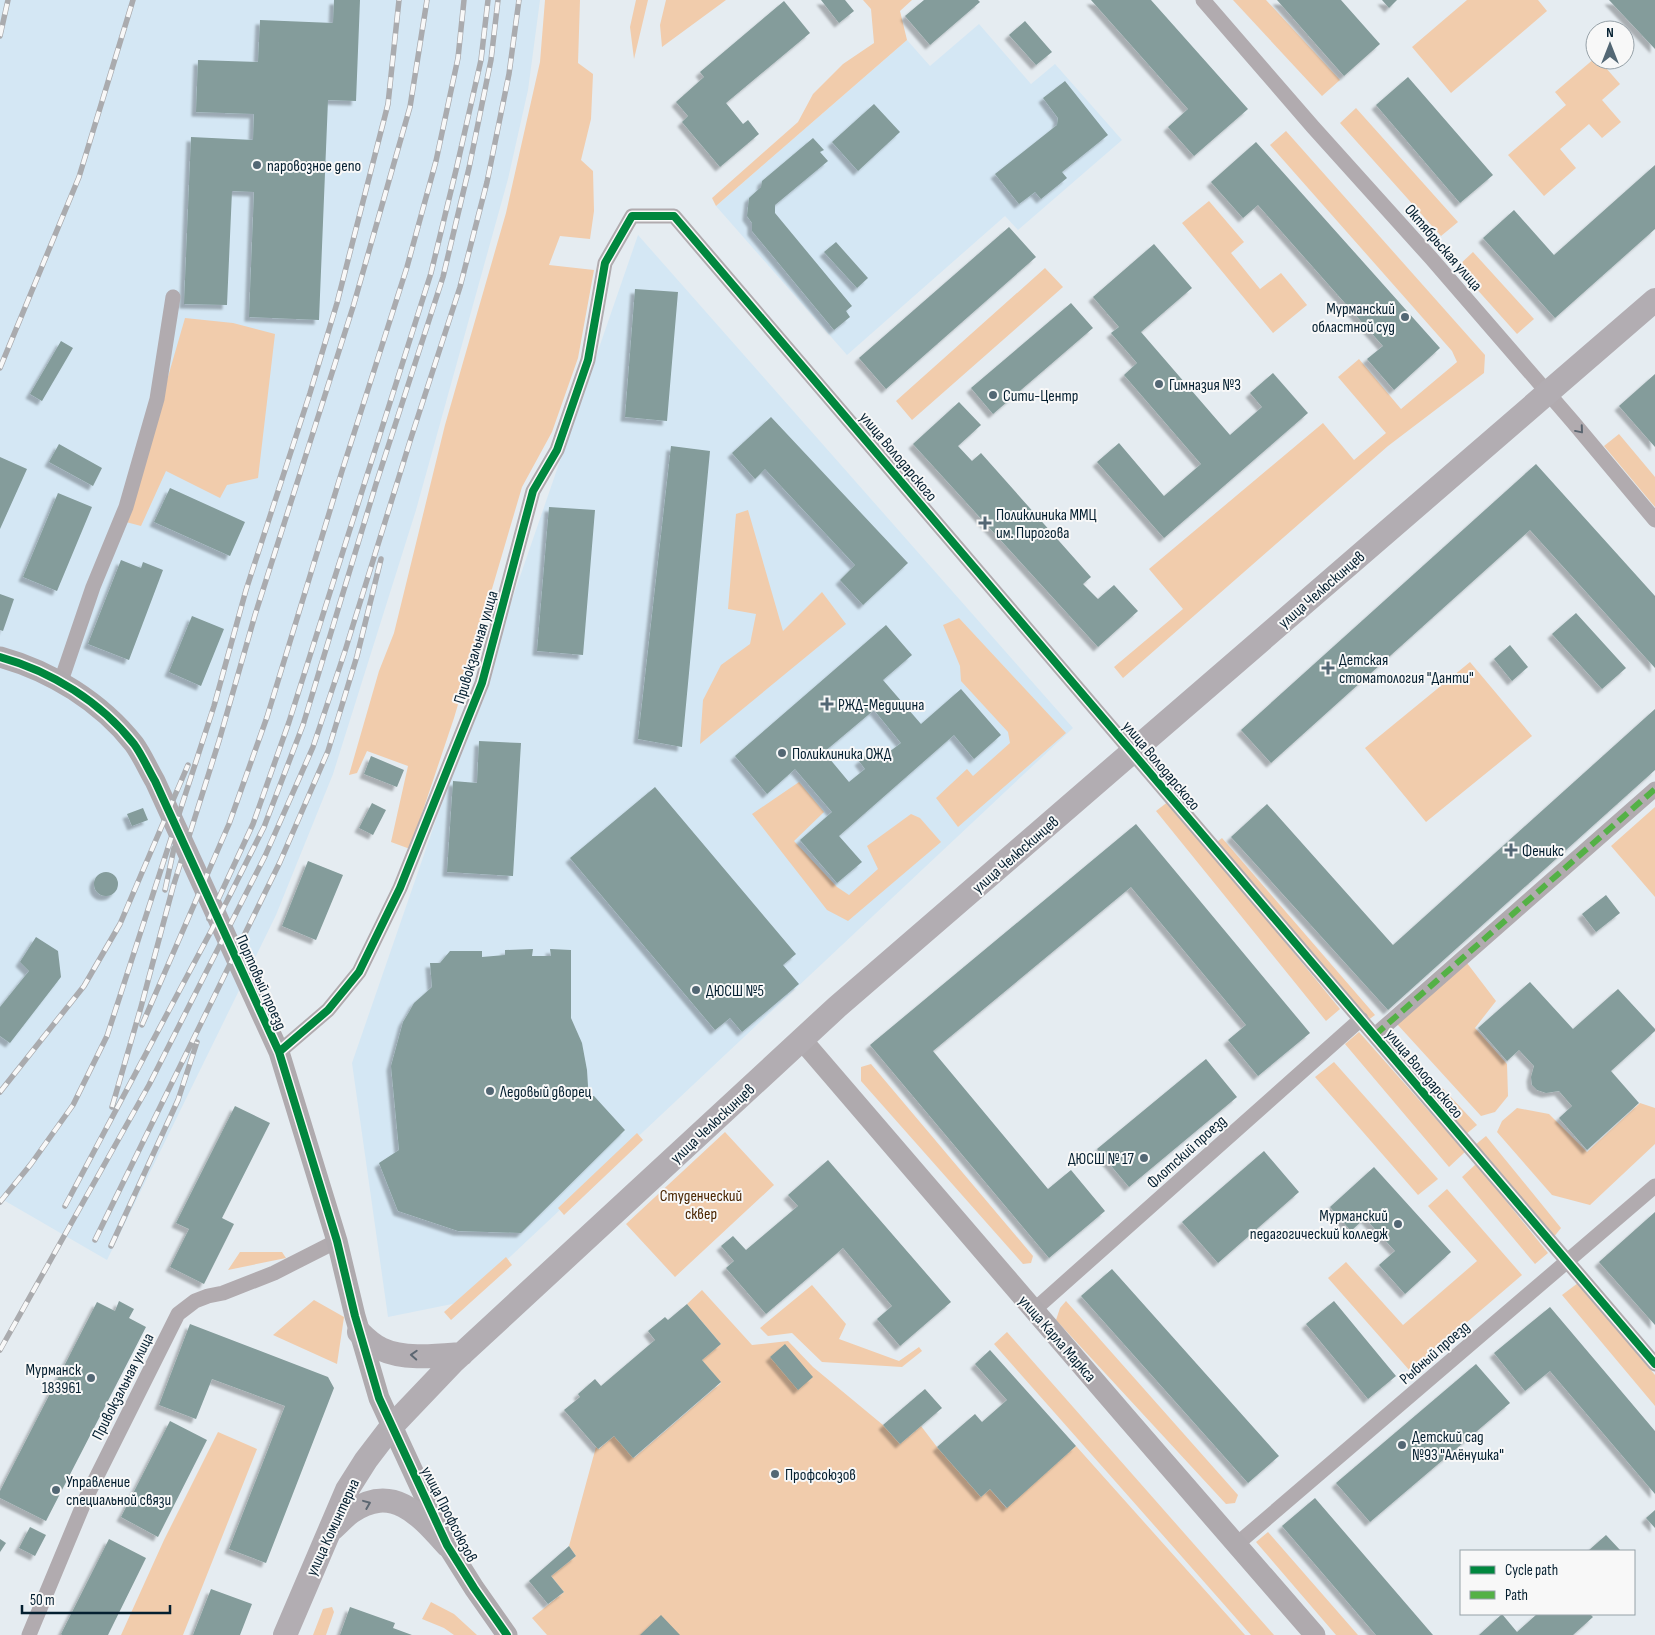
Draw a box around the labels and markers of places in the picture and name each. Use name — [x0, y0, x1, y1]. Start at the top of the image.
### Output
place label: паровозное депо — [267, 157, 361, 176]
marker: паровозное депо — [251, 159, 263, 171]
place label: Мурманский областной суд — [1312, 300, 1395, 337]
marker: Мурманский областной суд — [1399, 311, 1411, 323]
place label: Гимназия №3 — [1169, 376, 1241, 395]
marker: Гимназия №3 — [1153, 378, 1165, 390]
place label: Сити-Центр — [1003, 387, 1078, 406]
marker: Сити-Центр — [987, 389, 999, 401]
place label: Поликлиника ММЦ им. Пирогова — [996, 506, 1096, 543]
marker: Поликлиника ММЦ им. Пирогова — [978, 516, 992, 530]
place label: Детская стоматология "Данти" — [1339, 651, 1474, 688]
marker: Детская стоматология "Данти" — [1321, 661, 1335, 675]
place label: РЖД-Медицина — [838, 696, 924, 715]
marker: РЖД-Медицина — [820, 697, 834, 711]
place label: Поликлиника ОЖД — [792, 745, 892, 764]
marker: Поликлиника ОЖД — [776, 747, 788, 759]
place label: Феникс — [1522, 842, 1564, 861]
marker: Феникс — [1504, 843, 1518, 857]
place label: ДЮСШ №5 — [706, 982, 764, 1001]
marker: ДЮСШ №5 — [690, 984, 702, 996]
place label: Ледовый дворец — [499, 1083, 592, 1102]
marker: Ледовый дворец — [484, 1085, 496, 1097]
place label: ДЮСШ № 17 — [1068, 1150, 1135, 1169]
marker: ДЮСШ № 17 — [1138, 1152, 1150, 1164]
place label: Мурманский педагогический колледж — [1250, 1207, 1388, 1244]
marker: Мурманский педагогический колледж — [1392, 1218, 1404, 1230]
place label: Мурманск 183961 — [26, 1361, 82, 1398]
marker: Мурманск 183961 — [85, 1372, 97, 1384]
place label: Детский сад №93 "Алёнушка" — [1412, 1428, 1504, 1465]
marker: Детский сад №93 "Алёнушка" — [1396, 1439, 1408, 1451]
place label: Профсоюзов — [785, 1466, 856, 1485]
marker: Профсоюзов — [769, 1468, 781, 1480]
place label: Управление специальной связи — [66, 1473, 171, 1510]
marker: Управление специальной связи — [50, 1484, 62, 1496]

